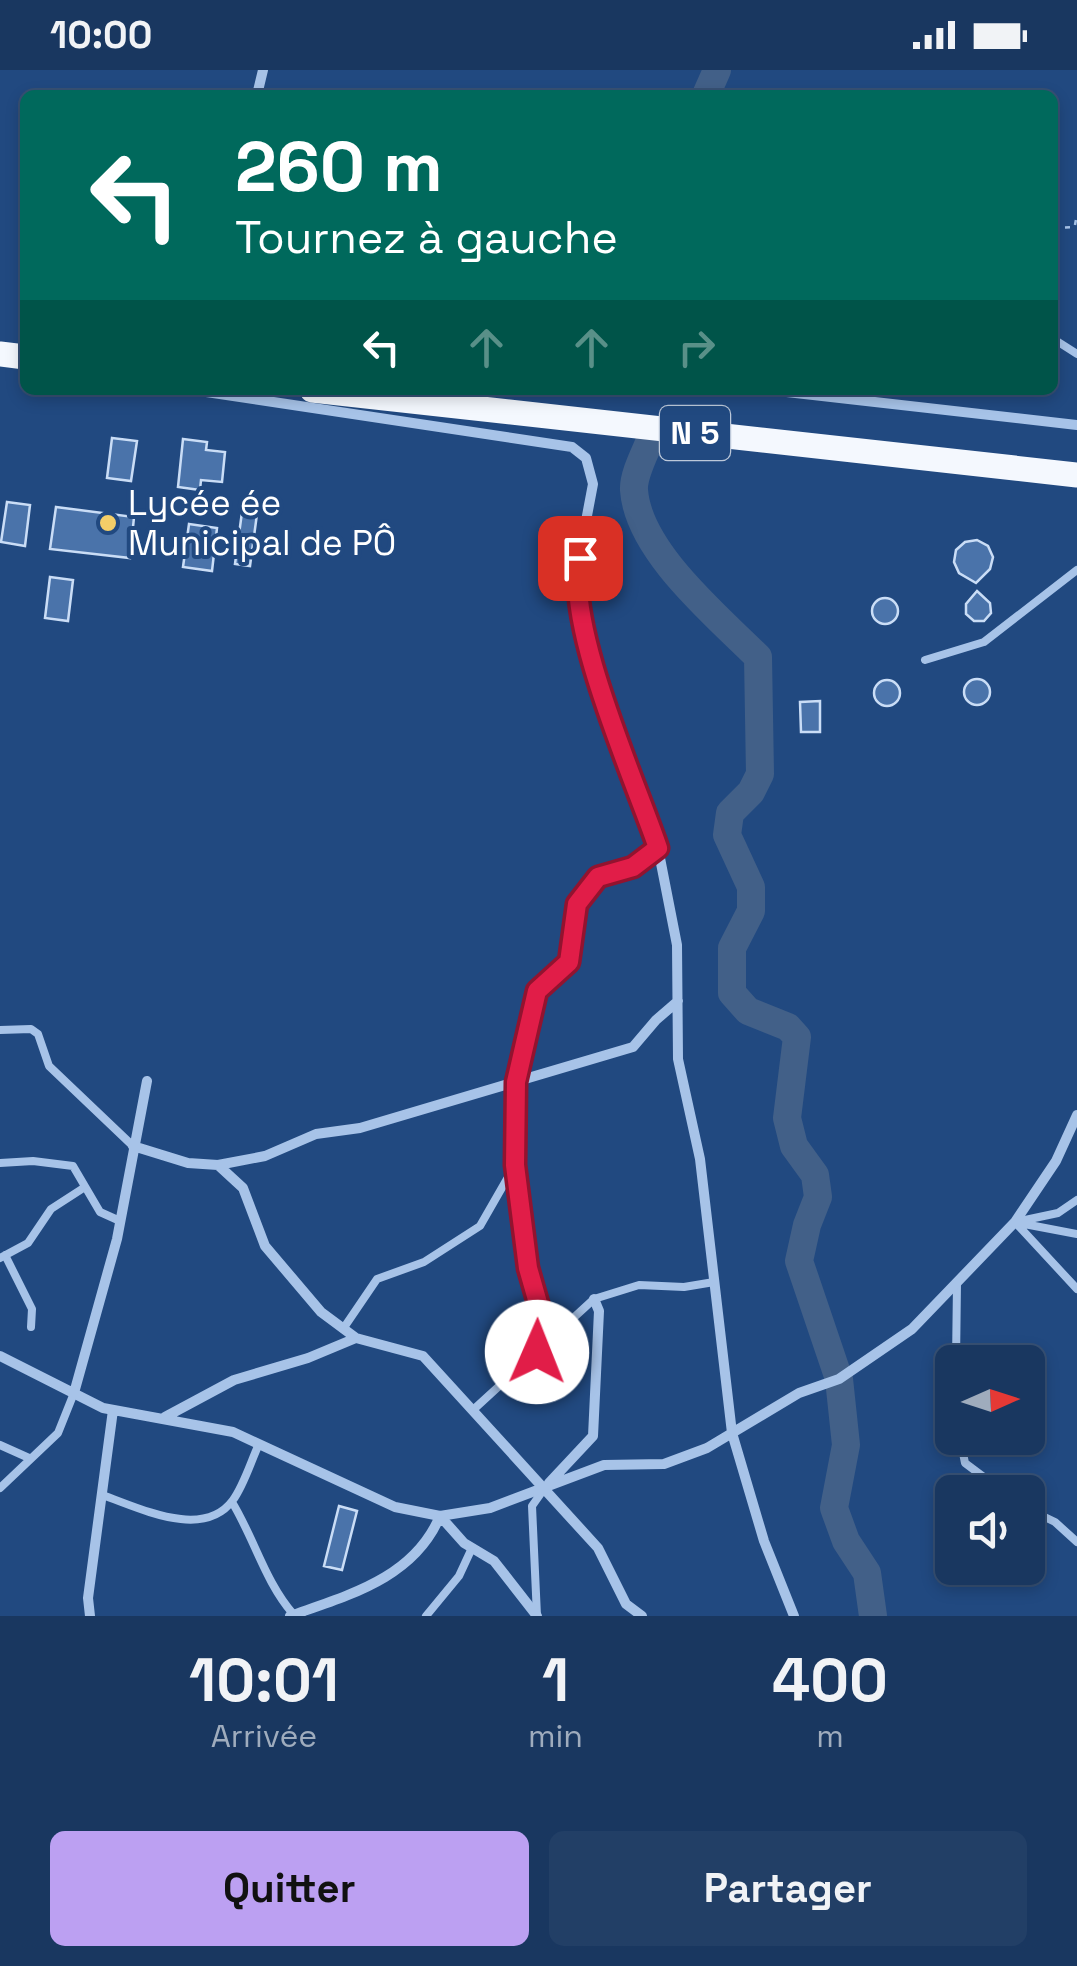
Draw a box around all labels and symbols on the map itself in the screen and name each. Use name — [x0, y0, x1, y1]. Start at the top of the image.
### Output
road number: N 5 — [660, 406, 730, 460]
place label: Lycée ée Municipal de PÔ — [128, 481, 396, 565]
marker: Lycée ée Municipal de PÔ — [97, 512, 119, 534]
pin — [538, 516, 623, 601]
position arrow — [485, 1300, 589, 1404]
north arrow — [935, 1345, 1045, 1455]

